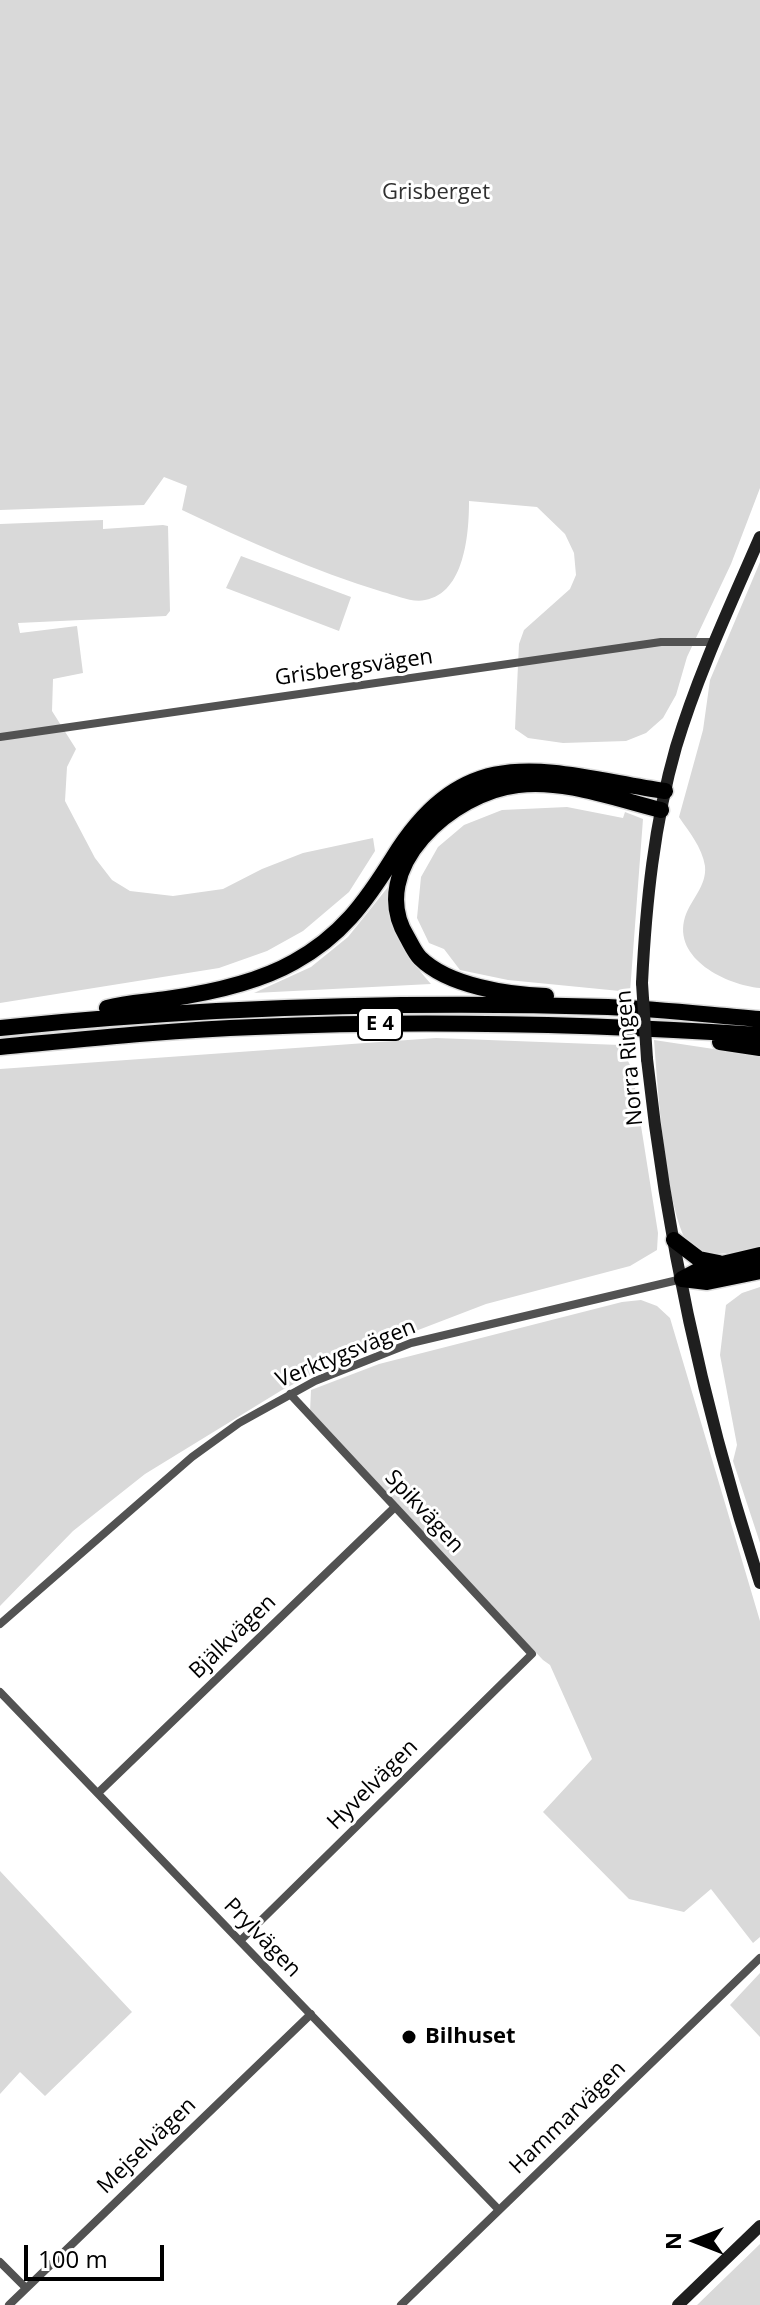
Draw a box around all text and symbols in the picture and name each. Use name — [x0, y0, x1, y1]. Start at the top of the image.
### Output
park label: Grisberget — [382, 180, 490, 206]
street label: Grisbergsvägen — [273, 644, 435, 692]
street label: Norra Ringen — [611, 989, 649, 1127]
road number: E 4 — [358, 1008, 402, 1040]
street label: Verktygsvägen — [272, 1314, 420, 1394]
street label: Spikvägen — [379, 1465, 469, 1559]
street label: Bjälkvägen — [184, 1589, 282, 1685]
street label: Hyvelvägen — [322, 1734, 424, 1836]
street label: Prylvägen — [218, 1893, 306, 1983]
place label: Bilhuset — [425, 2024, 516, 2050]
marker: Bilhuset — [400, 2028, 418, 2046]
street label: Hammarvägen — [504, 2056, 632, 2180]
street label: Mejselvägen — [92, 2092, 202, 2200]
north arrow — [656, 2201, 736, 2281]
scale bar — [28, 2229, 168, 2279]
text: N — [657, 2232, 687, 2250]
text: 100 m — [38, 2242, 108, 2275]

